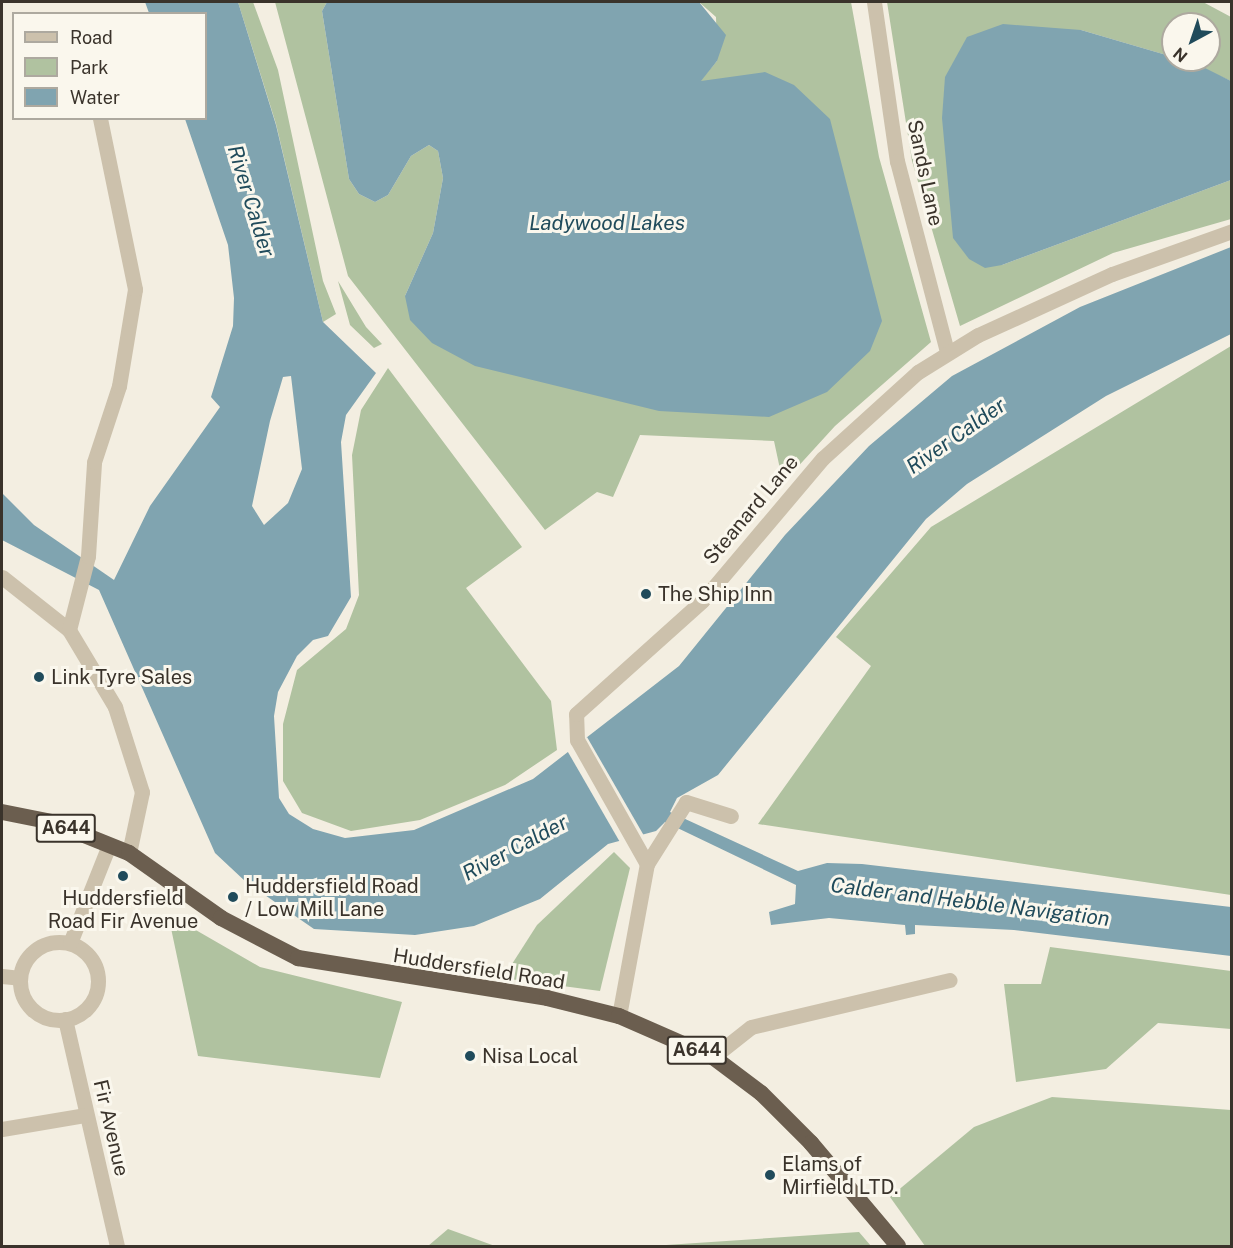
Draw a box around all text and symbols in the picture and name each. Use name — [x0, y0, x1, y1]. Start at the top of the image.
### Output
legend — [12, 12, 207, 120]
north arrow — [1161, 12, 1221, 72]
text: Road — [70, 27, 113, 48]
text: N — [1169, 43, 1191, 66]
text: Park — [70, 57, 108, 78]
text: Water — [70, 87, 120, 108]
street label: Sands Lane — [902, 118, 948, 228]
water label: River Calder — [222, 142, 280, 260]
water label: Ladywood Lakes — [529, 210, 685, 236]
water label: River Calder — [902, 393, 1010, 479]
street label: Steanard Lane — [698, 451, 804, 569]
place label: The Ship Inn — [658, 582, 773, 606]
marker: The Ship Inn — [639, 587, 653, 601]
place label: Link Tyre Sales — [51, 665, 192, 689]
marker: Link Tyre Sales — [32, 670, 46, 684]
water label: River Calder — [458, 810, 572, 886]
road number: A644 — [34, 813, 98, 843]
marker: Huddersfield Road Fir Avenue — [116, 869, 130, 883]
water label: Calder and Hebble Navigation — [829, 872, 1111, 932]
place label: Huddersfield Road / Low Mill Lane — [245, 874, 419, 921]
place label: Huddersfield Road Fir Avenue — [48, 886, 198, 933]
marker: Huddersfield Road / Low Mill Lane — [226, 890, 240, 904]
street label: Huddersfield Road — [391, 944, 567, 994]
road number: A644 — [666, 1035, 728, 1065]
place label: Nisa Local — [482, 1044, 578, 1068]
marker: Nisa Local — [463, 1049, 477, 1063]
street label: Fir Avenue — [88, 1077, 134, 1179]
place label: Elams of Mirfield LTD. — [782, 1152, 898, 1199]
marker: Elams of Mirfield LTD. — [763, 1168, 777, 1182]

